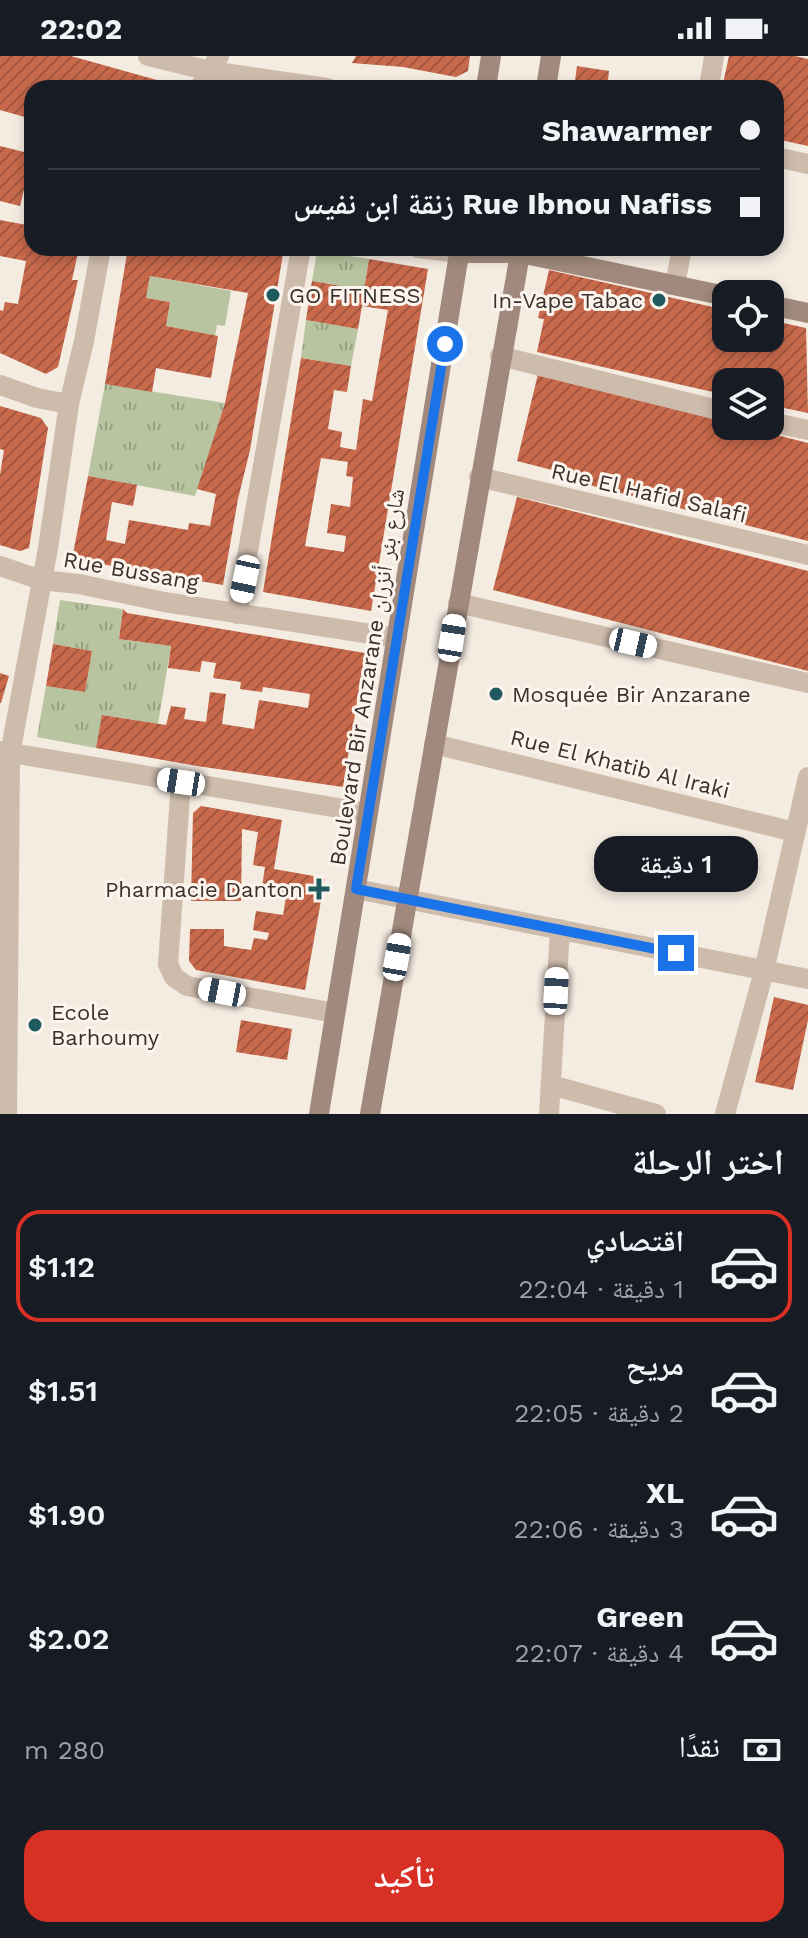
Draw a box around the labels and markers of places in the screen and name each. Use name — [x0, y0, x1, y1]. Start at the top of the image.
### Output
place label: GO FITNESS — [289, 283, 421, 308]
marker: GO FITNESS — [264, 286, 282, 304]
place label: In-Vape Tabac — [492, 288, 643, 313]
marker: In-Vape Tabac — [650, 291, 668, 309]
place label: Mosquée Bir Anzarane — [512, 682, 751, 707]
marker: Mosquée Bir Anzarane — [487, 685, 505, 703]
place label: Pharmacie Danton — [105, 877, 303, 902]
marker: Pharmacie Danton — [310, 880, 328, 898]
place label: Ecole Barhoumy — [51, 1000, 160, 1050]
marker: Ecole Barhoumy — [26, 1016, 44, 1034]

